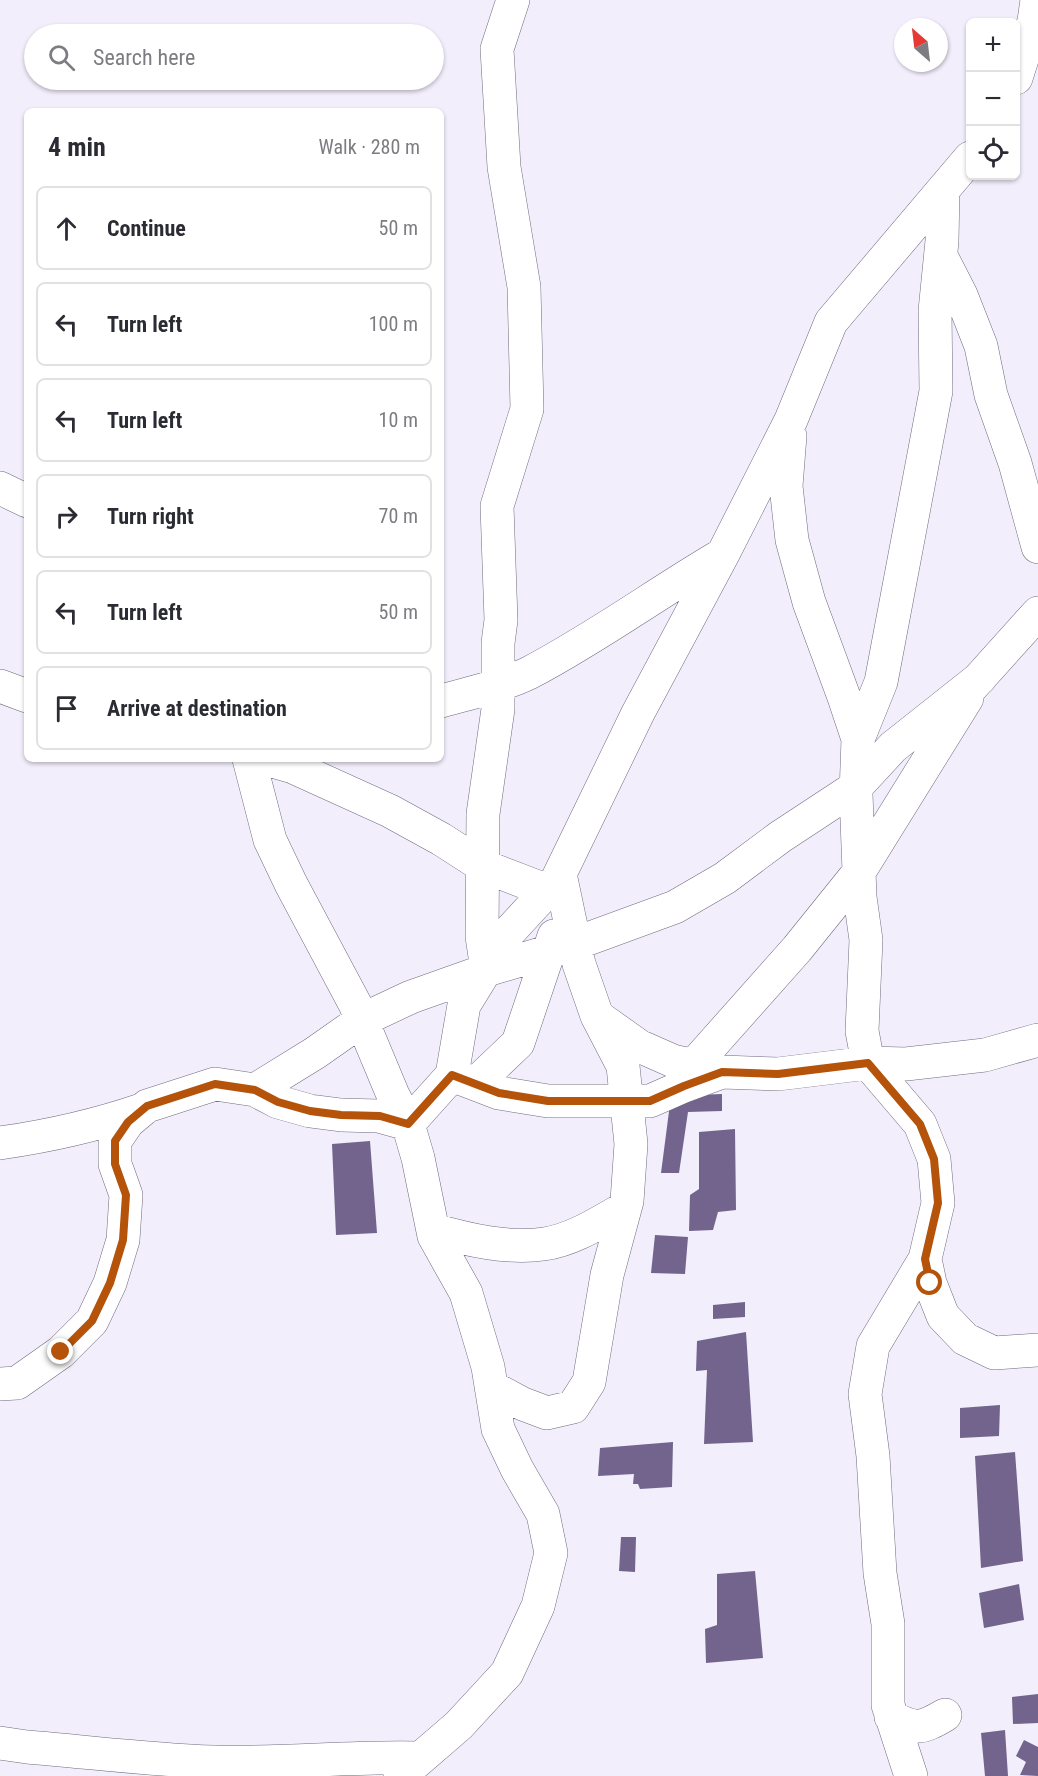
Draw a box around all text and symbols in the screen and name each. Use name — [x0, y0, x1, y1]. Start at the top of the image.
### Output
north arrow — [894, 18, 948, 72]
map controls — [966, 18, 1020, 180]
button: + — [966, 18, 1020, 72]
search box — [24, 24, 444, 90]
icon: search — [45, 41, 78, 74]
text: Search here — [93, 45, 195, 70]
button: − — [966, 72, 1020, 126]
button: locate — [966, 126, 1020, 180]
text: 4 min — [48, 132, 106, 162]
text: Walk · 280 m — [319, 135, 420, 159]
icon: ahead — [50, 212, 83, 245]
text: Continue — [107, 216, 186, 241]
text: 50 m — [379, 216, 418, 240]
icon: left — [50, 308, 83, 341]
text: Turn left — [107, 312, 182, 337]
text: 100 m — [369, 312, 418, 336]
icon: left — [50, 404, 83, 437]
text: Turn left — [107, 408, 182, 433]
text: 10 m — [379, 408, 418, 432]
icon: right — [50, 500, 83, 533]
text: Turn right — [107, 504, 194, 529]
text: 70 m — [379, 504, 418, 528]
icon: left — [50, 596, 83, 629]
text: Turn left — [107, 600, 182, 625]
text: 50 m — [379, 600, 418, 624]
icon: arrive — [50, 692, 83, 725]
text: Arrive at destination — [107, 696, 287, 721]
route start — [916, 1269, 942, 1295]
route end — [47, 1338, 73, 1364]

